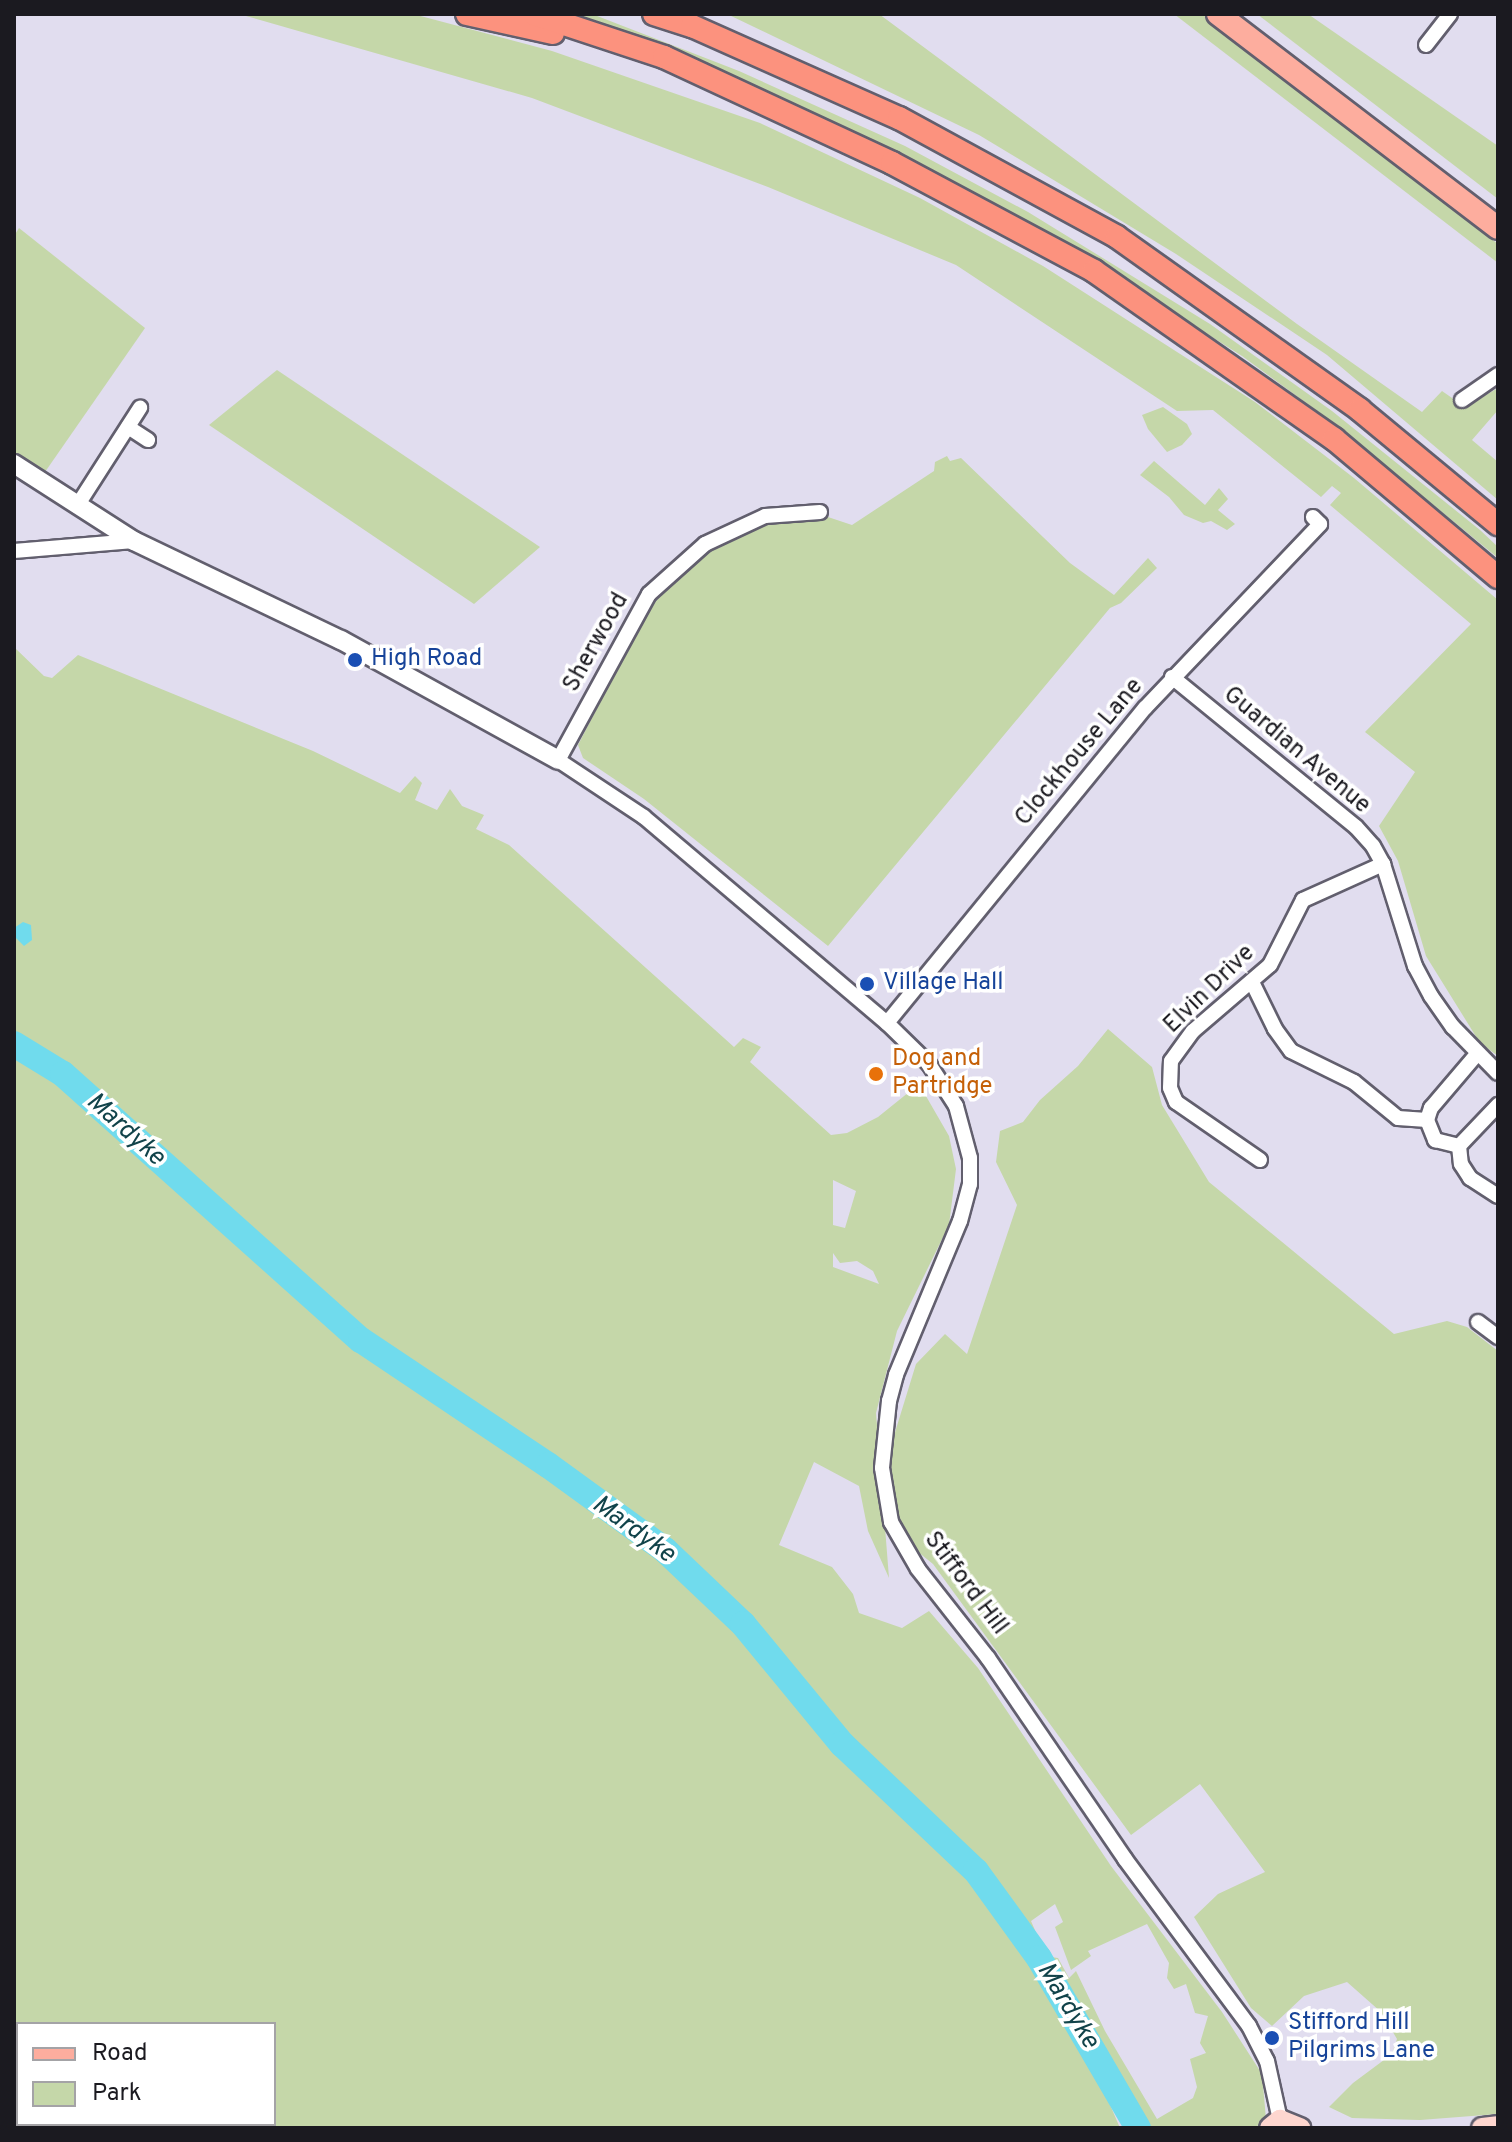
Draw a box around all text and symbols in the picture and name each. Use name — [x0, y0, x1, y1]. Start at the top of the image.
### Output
street label: Sherwood — [558, 588, 636, 698]
place label: High Road — [371, 646, 482, 674]
marker: High Road — [346, 651, 364, 669]
street label: Clockhouse Lane — [1010, 673, 1150, 833]
street label: Guardian Avenue — [1216, 681, 1376, 821]
street label: Elvin Drive — [1159, 940, 1261, 1040]
place label: Village Hall — [883, 970, 1004, 998]
marker: Village Hall — [858, 975, 876, 993]
place label: Dog and Partridge — [892, 1046, 992, 1102]
marker: Dog and Partridge — [867, 1065, 885, 1083]
water label: Mardyke — [79, 1087, 171, 1173]
water label: Mardyke — [585, 1489, 681, 1571]
street label: Stifford Hill — [917, 1527, 1013, 1641]
water label: Mardyke — [1029, 1957, 1105, 2055]
place label: Stifford Hill Pilgrims Lane — [1288, 2010, 1435, 2066]
legend — [16, 2022, 276, 2126]
marker: Stifford Hill Pilgrims Lane — [1263, 2029, 1281, 2047]
text: Road — [92, 2039, 148, 2069]
text: Park — [92, 2079, 142, 2109]

